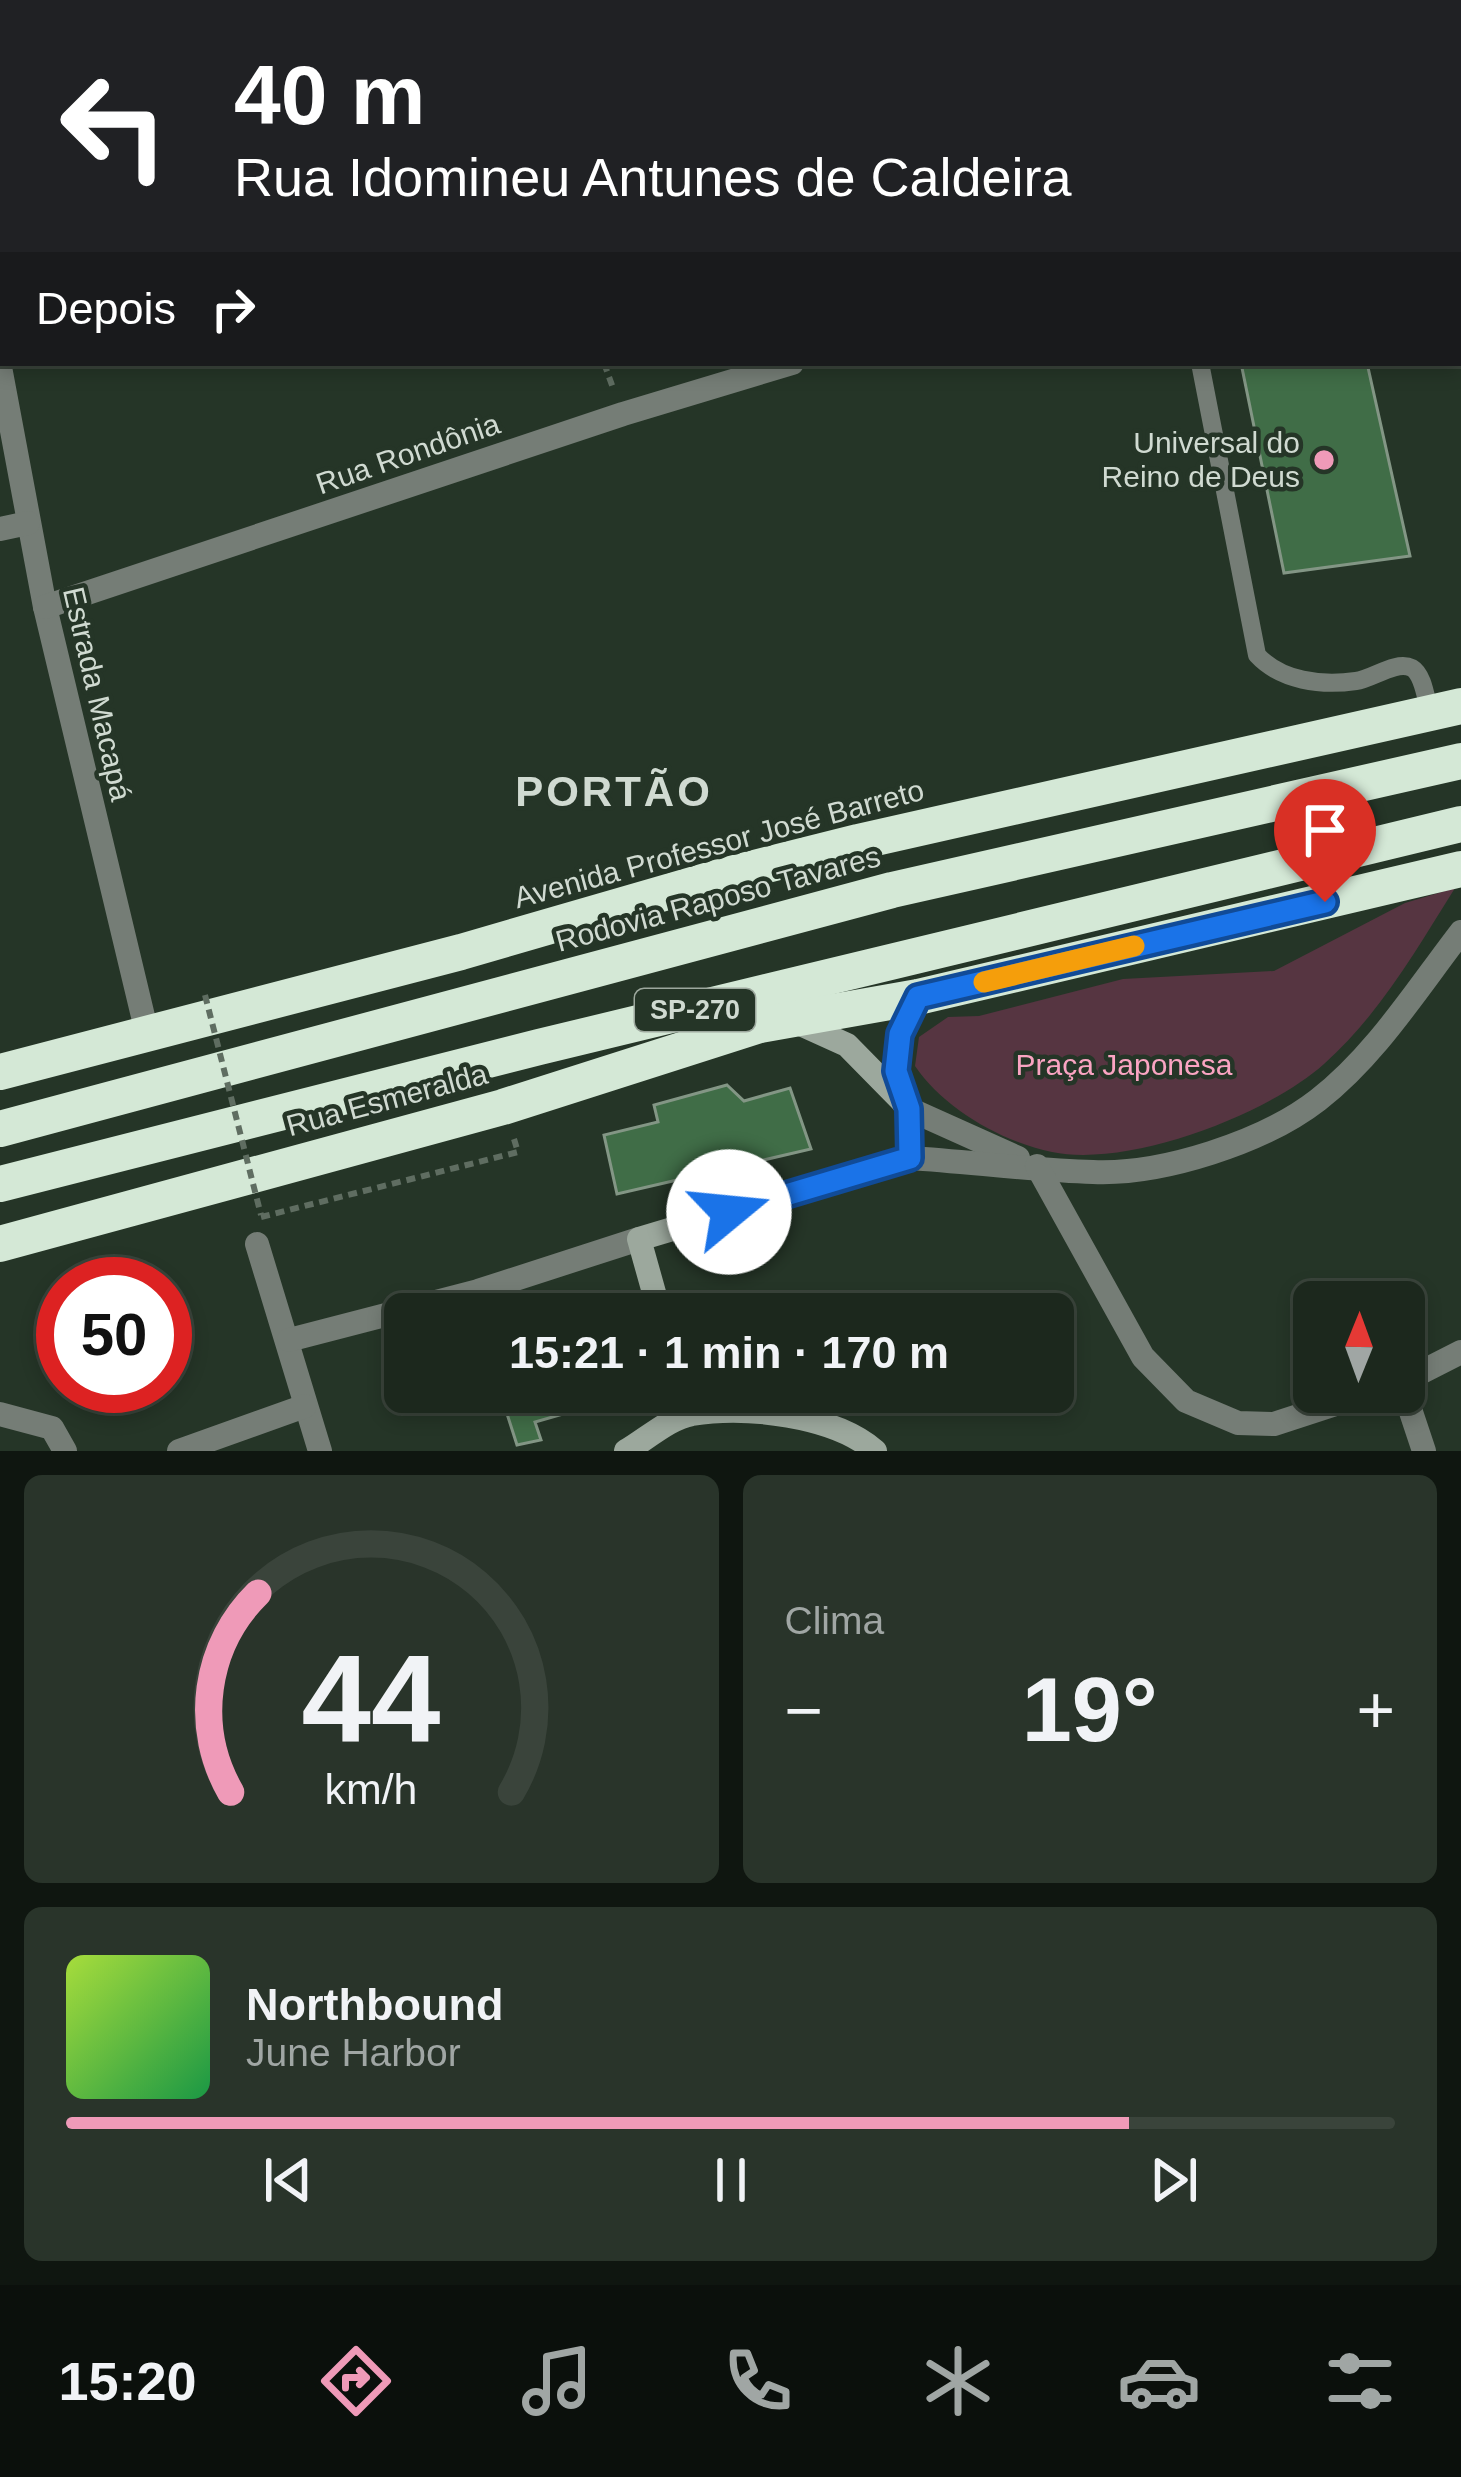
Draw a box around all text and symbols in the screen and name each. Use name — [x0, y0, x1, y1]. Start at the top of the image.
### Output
icon: left — [36, 48, 192, 204]
text: 40 m — [234, 48, 425, 142]
text: Rua Idomineu Antunes de Caldeira — [234, 147, 1072, 207]
icon: right — [200, 276, 266, 342]
text: Depois — [36, 283, 176, 334]
street label: Rua Rondônia — [312, 407, 504, 500]
place label: Universal do Reino de Deus — [1102, 426, 1300, 493]
marker: Universal do Reino de Deus — [1311, 447, 1337, 473]
street label: Estrada Macapá — [57, 584, 138, 804]
district label: PORTÃO — [515, 768, 713, 815]
street label: Avenida Professor José Barreto — [510, 773, 927, 914]
pin — [1274, 779, 1376, 902]
icon: arrive — [1292, 797, 1358, 863]
street label: Rodovia Raposo Tavares — [552, 839, 884, 958]
road number: SP-270 — [635, 989, 755, 1031]
park label: Praça Japonesa — [1016, 1048, 1233, 1081]
street label: Rua Esmeralda — [283, 1057, 491, 1142]
position arrow — [666, 1149, 792, 1275]
speed limit sign: 50 — [36, 1257, 192, 1413]
north arrow — [1293, 1281, 1425, 1413]
map controls — [1293, 1281, 1425, 1413]
text: 15:21 · 1 min · 170 m — [509, 1327, 949, 1378]
text: Clima — [785, 1599, 884, 1642]
text: 44 — [302, 1628, 441, 1767]
text: 19° — [1022, 1660, 1158, 1760]
text: − — [785, 1673, 823, 1747]
text: + — [1356, 1673, 1395, 1747]
text: km/h — [325, 1765, 418, 1813]
text: Northbound — [246, 1979, 503, 2030]
text: June Harbor — [246, 2031, 461, 2074]
icon: previous — [255, 2147, 321, 2213]
icon: pause — [698, 2147, 764, 2213]
icon: next — [1141, 2147, 1207, 2213]
icon: directions — [314, 2339, 398, 2423]
icon: music — [515, 2339, 599, 2423]
icon: phone — [716, 2339, 800, 2423]
icon: climate — [916, 2339, 1000, 2423]
icon: car — [1117, 2339, 1201, 2423]
icon: filters — [1318, 2339, 1402, 2423]
text: 15:20 — [58, 2351, 197, 2411]

